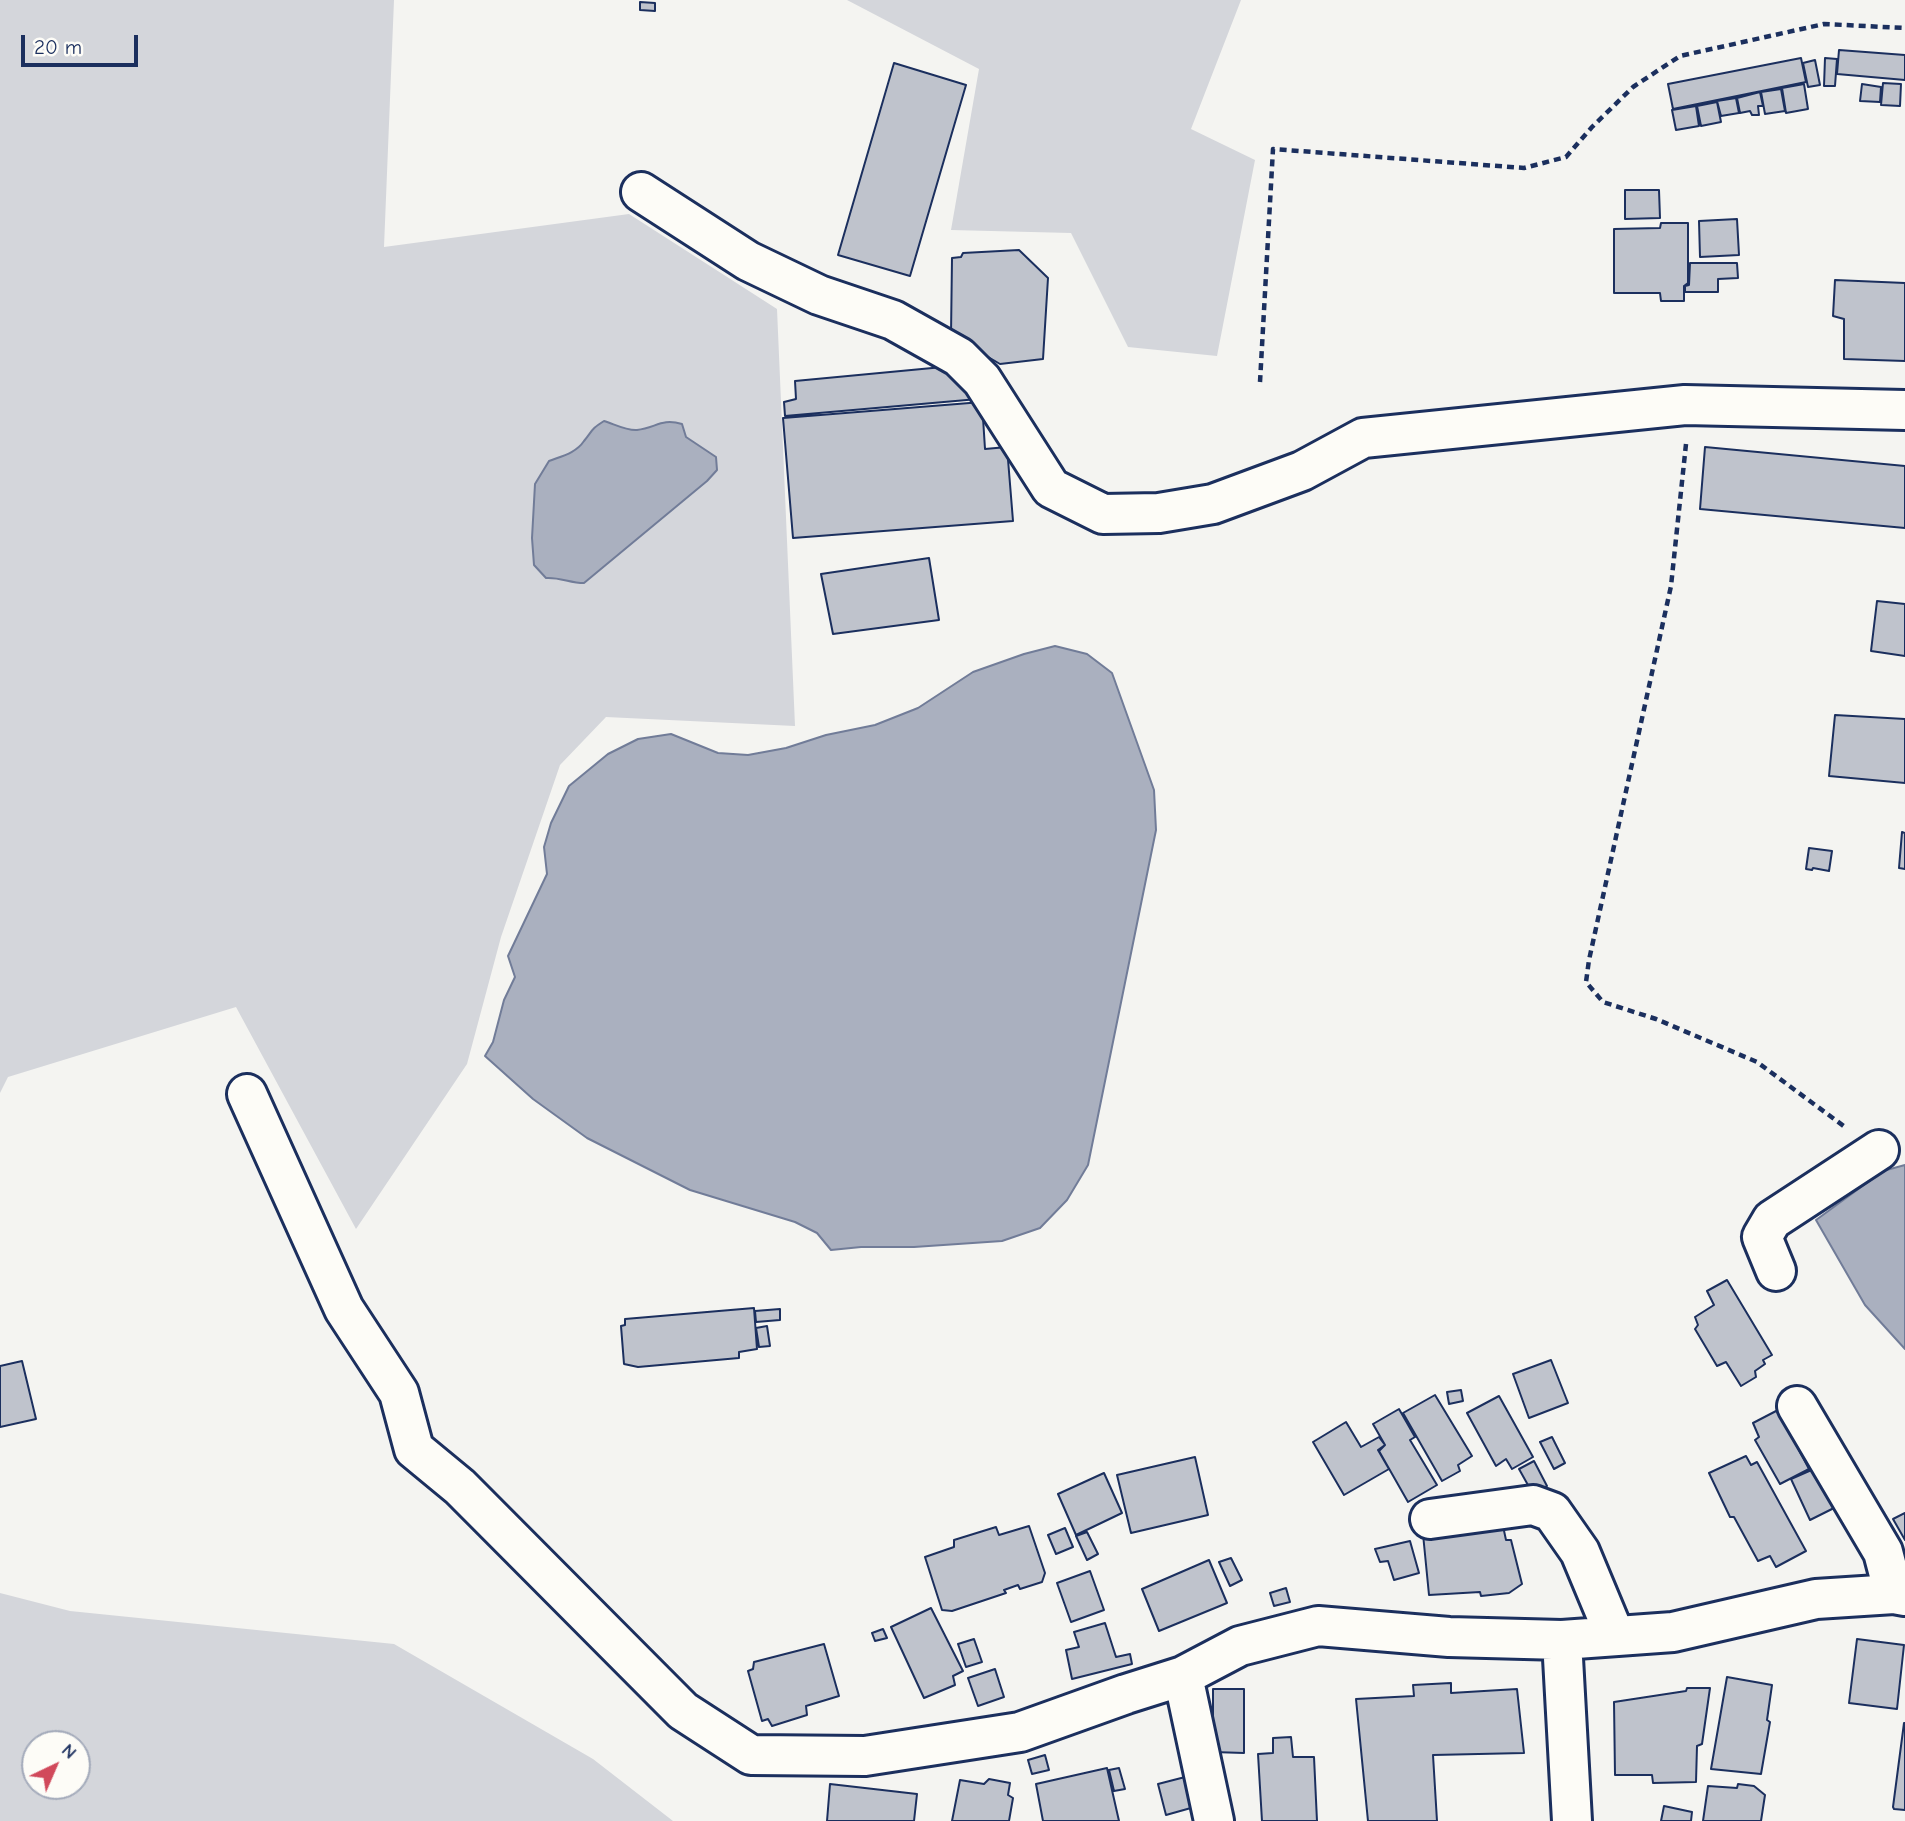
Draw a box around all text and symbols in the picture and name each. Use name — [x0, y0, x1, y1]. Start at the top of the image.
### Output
scale bar — [24, 21, 142, 65]
text: 20 m — [34, 35, 82, 59]
north arrow — [21, 1730, 91, 1800]
text: N — [57, 1739, 81, 1764]

